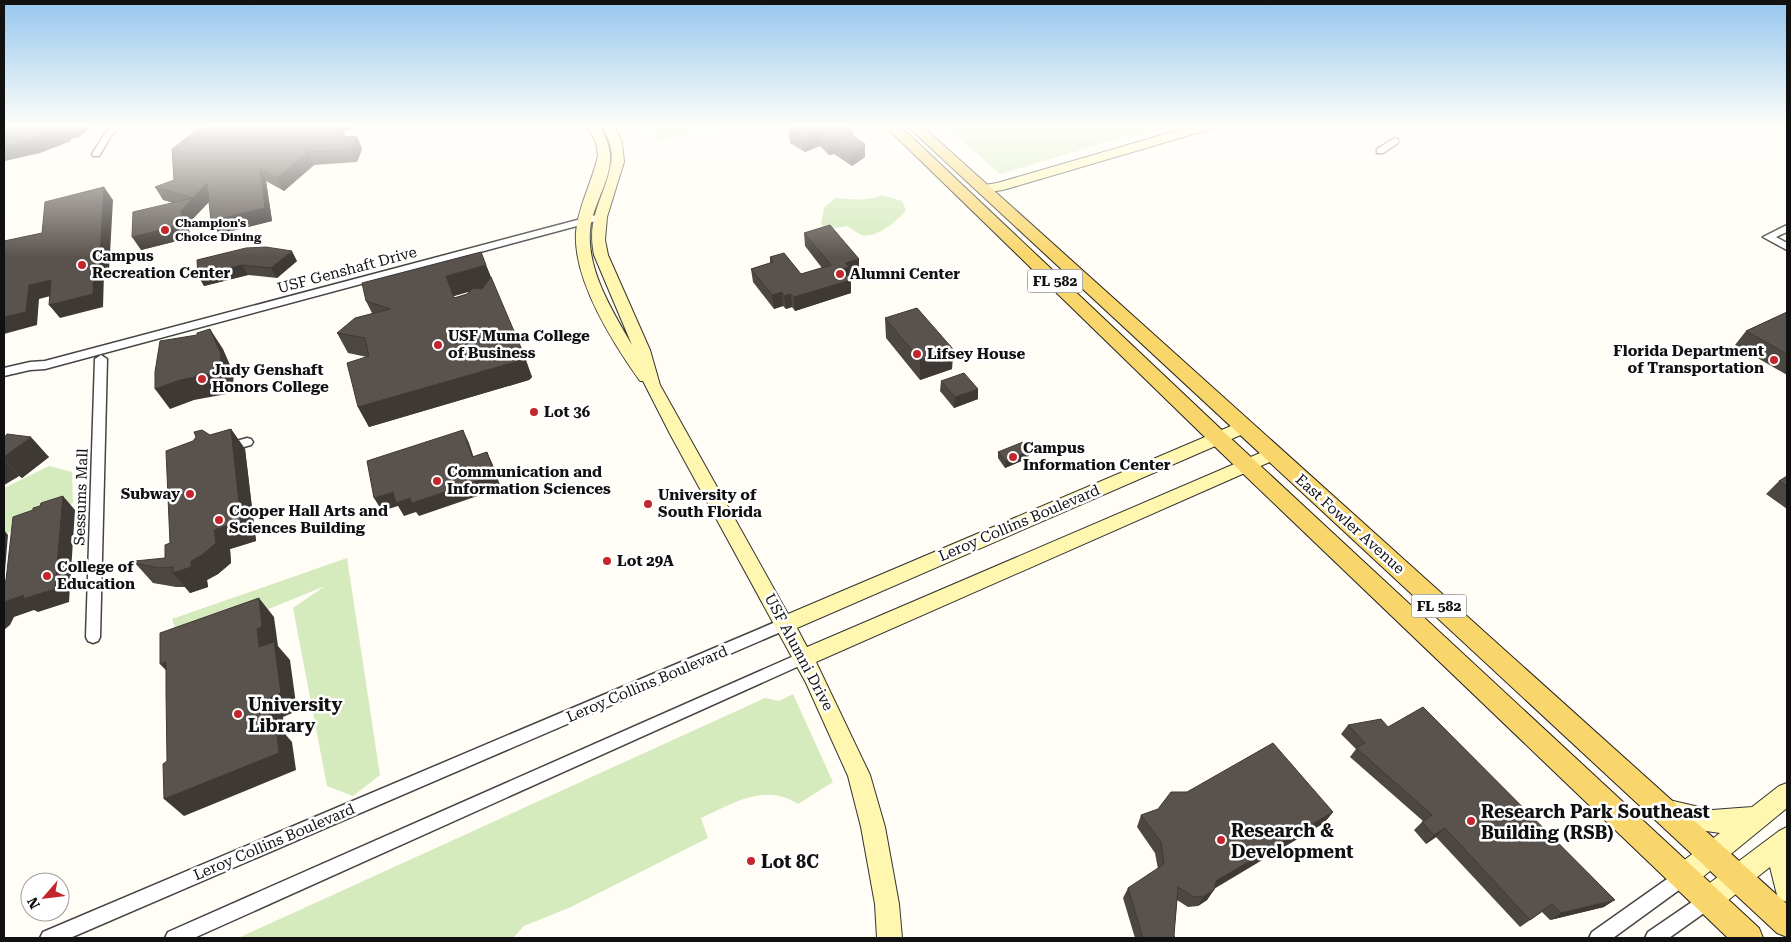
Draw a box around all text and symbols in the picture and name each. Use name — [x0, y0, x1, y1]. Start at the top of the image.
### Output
place label: Champion's Choice Dining — [175, 216, 262, 244]
marker: Champion's Choice Dining — [159, 224, 171, 236]
street label: USF Genshaft Drive — [275, 243, 419, 297]
place label: Campus Recreation Center — [92, 247, 230, 282]
marker: Campus Recreation Center — [76, 259, 88, 271]
place label: Alumni Center — [850, 265, 960, 283]
marker: Alumni Center — [834, 268, 846, 280]
road number: FL 582 — [1028, 270, 1082, 292]
place label: USF Muma College of Business — [448, 327, 590, 362]
marker: USF Muma College of Business — [432, 339, 444, 351]
place label: Florida Department of Transportation — [1613, 342, 1764, 377]
place label: Lifsey House — [927, 345, 1025, 363]
marker: Lifsey House — [911, 348, 923, 360]
marker: Florida Department of Transportation — [1768, 354, 1780, 366]
place label: Judy Genshaft Honors College — [212, 361, 329, 396]
marker: Judy Genshaft Honors College — [196, 373, 208, 385]
place label: Lot 36 — [544, 403, 591, 421]
marker: Lot 36 — [528, 406, 540, 418]
place label: Campus Information Center — [1023, 439, 1171, 474]
street label: Sessums Mall — [70, 448, 92, 546]
marker: Campus Information Center — [1007, 451, 1019, 463]
place label: Communication and Information Sciences — [447, 463, 611, 498]
street label: East Fowler Avenue — [1292, 470, 1408, 578]
marker: Communication and Information Sciences — [431, 475, 443, 487]
street label: Leroy Collins Boulevard — [936, 481, 1103, 565]
place label: Subway — [121, 485, 180, 503]
place label: University of South Florida — [658, 486, 762, 521]
marker: Subway — [184, 488, 196, 500]
marker: University of South Florida — [642, 498, 654, 510]
place label: Cooper Hall Arts and Sciences Building — [229, 502, 388, 537]
marker: Cooper Hall Arts and Sciences Building — [213, 514, 225, 526]
place label: Lot 29A — [617, 552, 674, 570]
marker: Lot 29A — [601, 555, 613, 567]
place label: College of Education — [57, 558, 135, 593]
marker: College of Education — [41, 570, 53, 582]
street label: USF Alumni Drive — [761, 590, 837, 714]
road number: FL 582 — [1412, 594, 1466, 618]
street label: Leroy Collins Boulevard — [564, 642, 731, 726]
place label: University Library — [248, 694, 342, 736]
marker: University Library — [232, 708, 244, 720]
street label: Leroy Collins Boulevard — [191, 800, 358, 884]
place label: Research Park Southeast Building (RSB) — [1481, 801, 1710, 843]
marker: Research Park Southeast Building (RSB) — [1465, 815, 1477, 827]
place label: Research & Development — [1231, 820, 1354, 862]
marker: Research & Development — [1215, 834, 1227, 846]
place label: Lot 8C — [761, 851, 819, 872]
marker: Lot 8C — [745, 855, 757, 867]
north arrow — [20, 872, 70, 922]
text: N — [24, 894, 43, 912]

